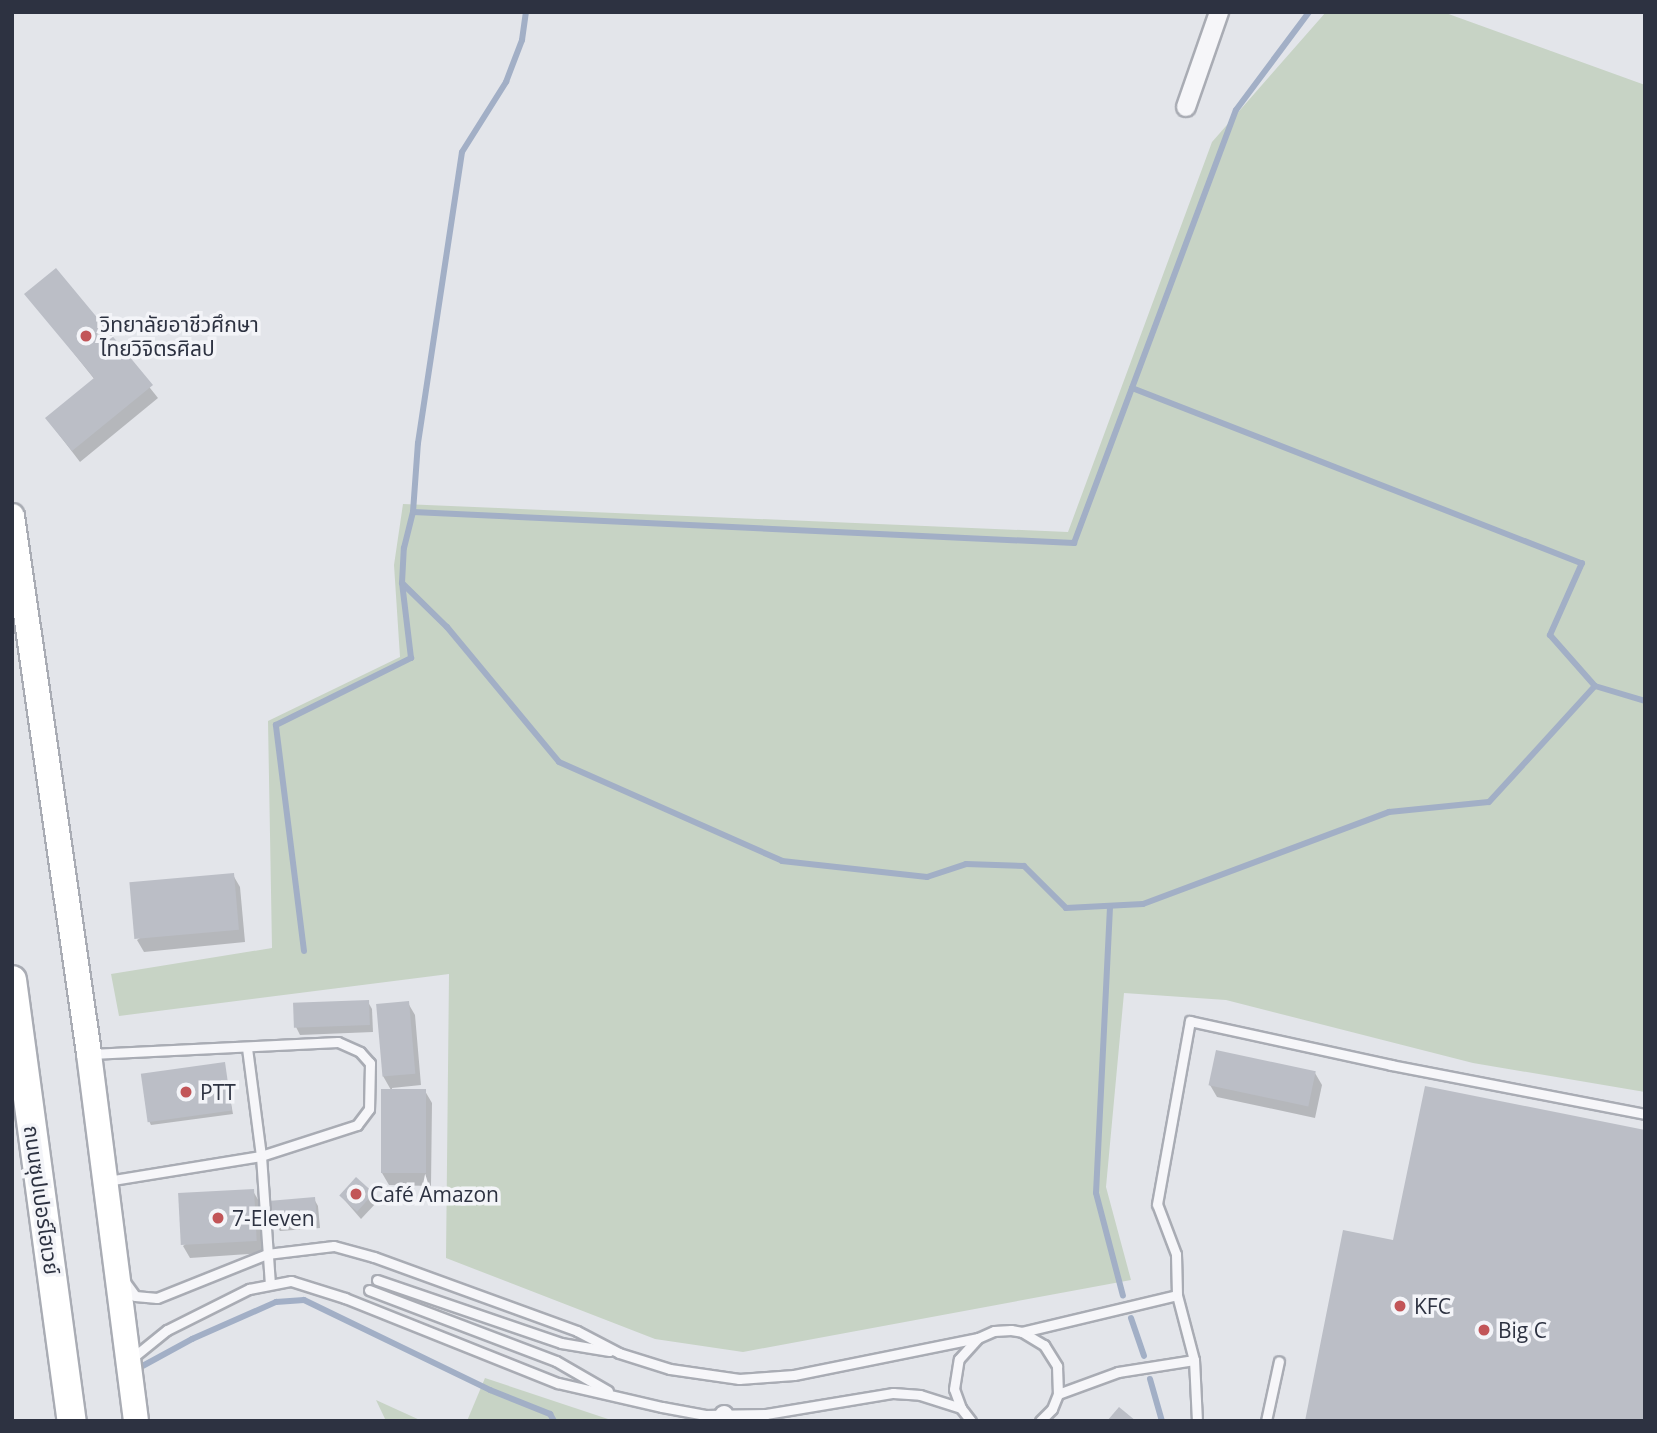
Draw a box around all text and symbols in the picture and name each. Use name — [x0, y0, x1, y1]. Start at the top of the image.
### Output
place label: วิทยาลัยอาชีวศึกษา ไทยวิจิตรศิลป — [100, 311, 259, 361]
marker: วิทยาลัยอาชีวศึกษา ไทยวิจิตรศิลป — [78, 328, 94, 344]
place label: PTT — [200, 1079, 236, 1105]
marker: PTT — [178, 1084, 194, 1100]
street label: ถนนซุปเปอร์ไฮเวย์ — [19, 1124, 65, 1276]
place label: Café Amazon — [370, 1181, 499, 1207]
marker: Café Amazon — [348, 1186, 364, 1202]
place label: 7-Eleven — [232, 1205, 315, 1231]
marker: 7-Eleven — [210, 1210, 226, 1226]
place label: KFC — [1414, 1293, 1451, 1319]
marker: KFC — [1392, 1298, 1408, 1314]
place label: Big C — [1498, 1317, 1547, 1343]
marker: Big C — [1476, 1322, 1492, 1338]

